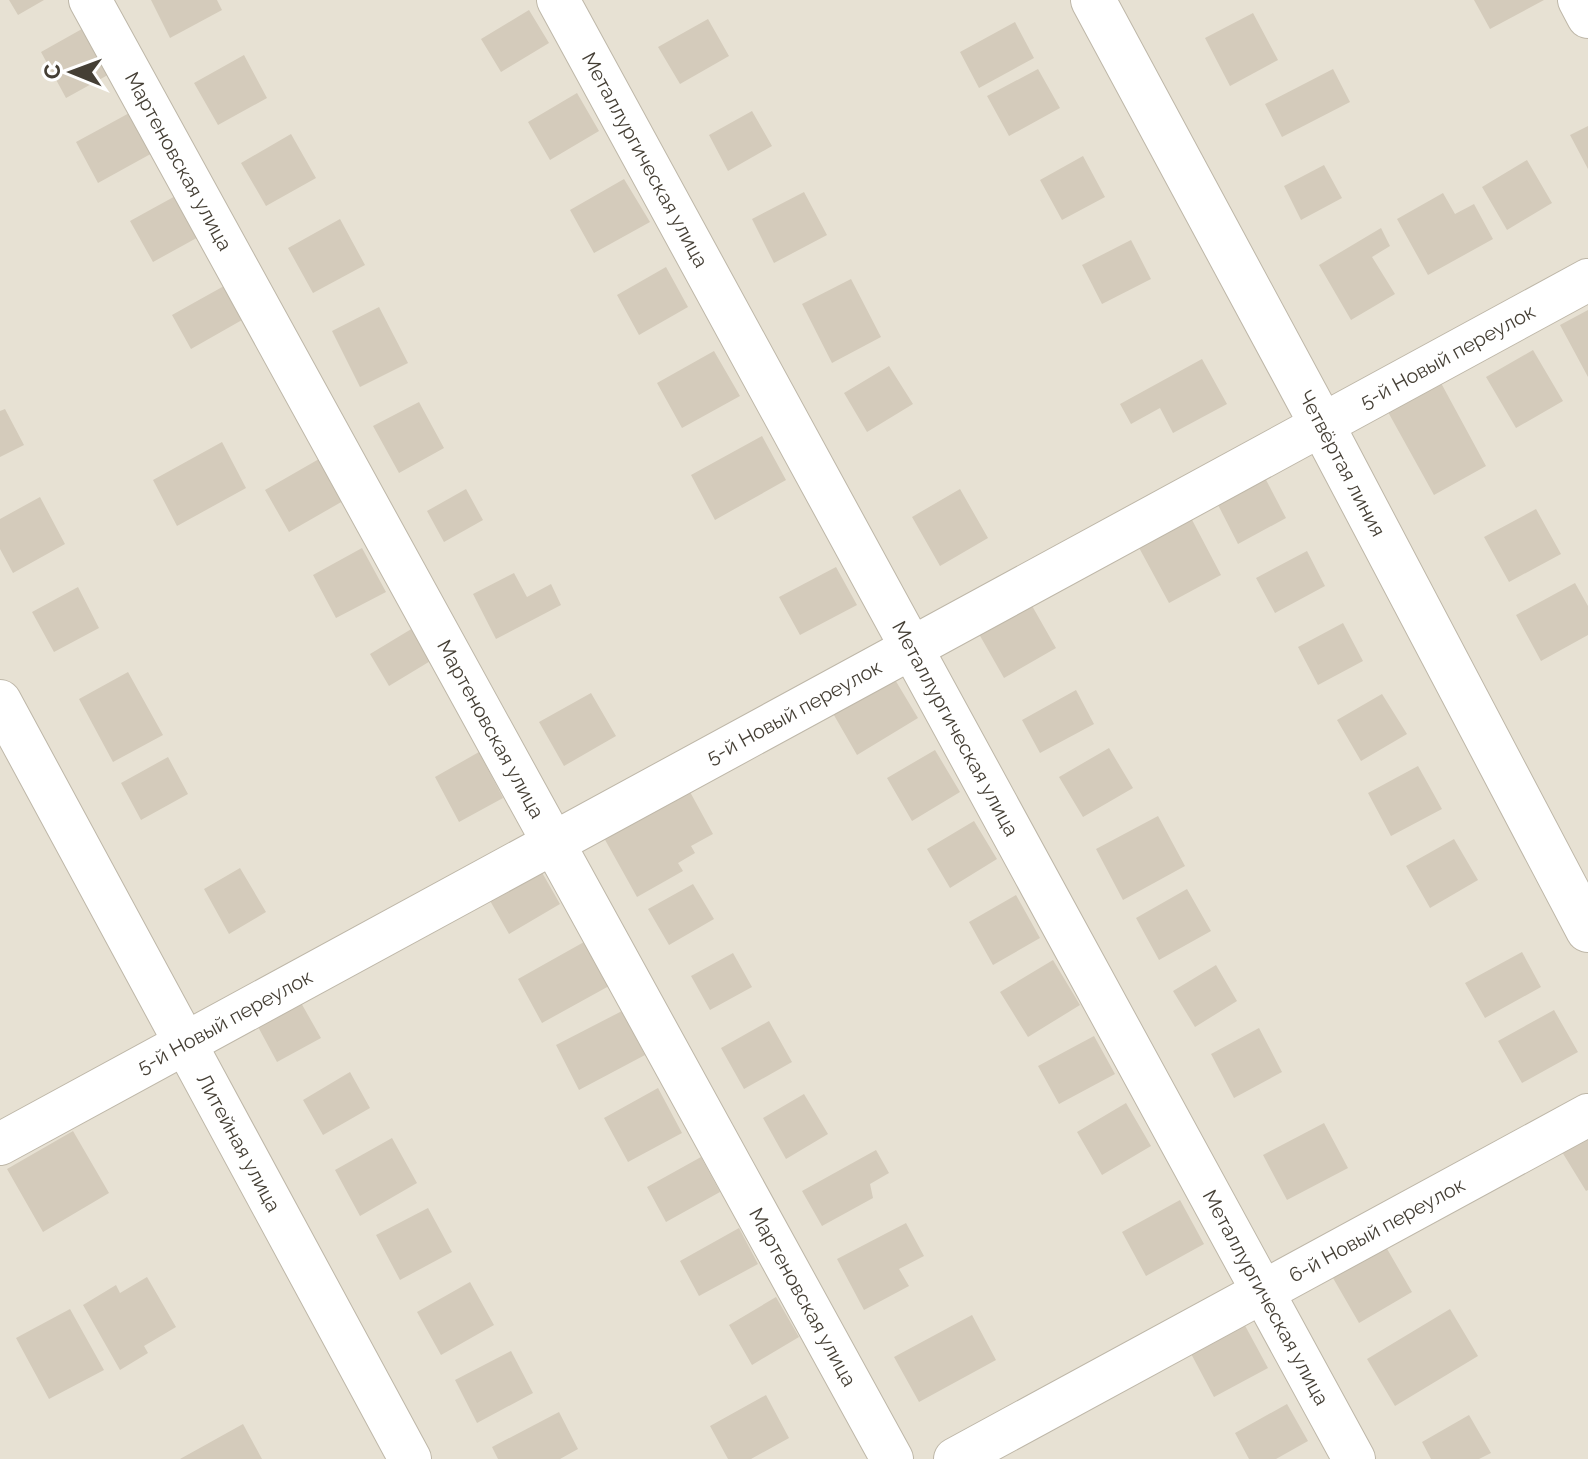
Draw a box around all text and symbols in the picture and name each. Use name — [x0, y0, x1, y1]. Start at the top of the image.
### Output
north arrow — [32, 32, 112, 112]
street label: Металлургическая улица — [577, 48, 714, 271]
text: С — [39, 64, 65, 79]
street label: Мартеновская улица — [120, 68, 237, 255]
street label: 5-й Новый переулок — [1356, 299, 1539, 414]
street label: Четвёртая линия — [1294, 386, 1391, 541]
street label: Металлургическая улица — [887, 617, 1024, 840]
street label: Мартеновская улица — [432, 636, 549, 823]
street label: 5-й Новый переулок — [702, 655, 886, 769]
street label: 5-й Новый переулок — [133, 964, 316, 1079]
street label: Литейная улица — [192, 1069, 286, 1216]
street label: 6-й Новый переулок — [1285, 1172, 1469, 1287]
street label: Металлургическая улица — [1198, 1186, 1334, 1409]
street label: Мартеновская улица — [744, 1204, 862, 1390]

